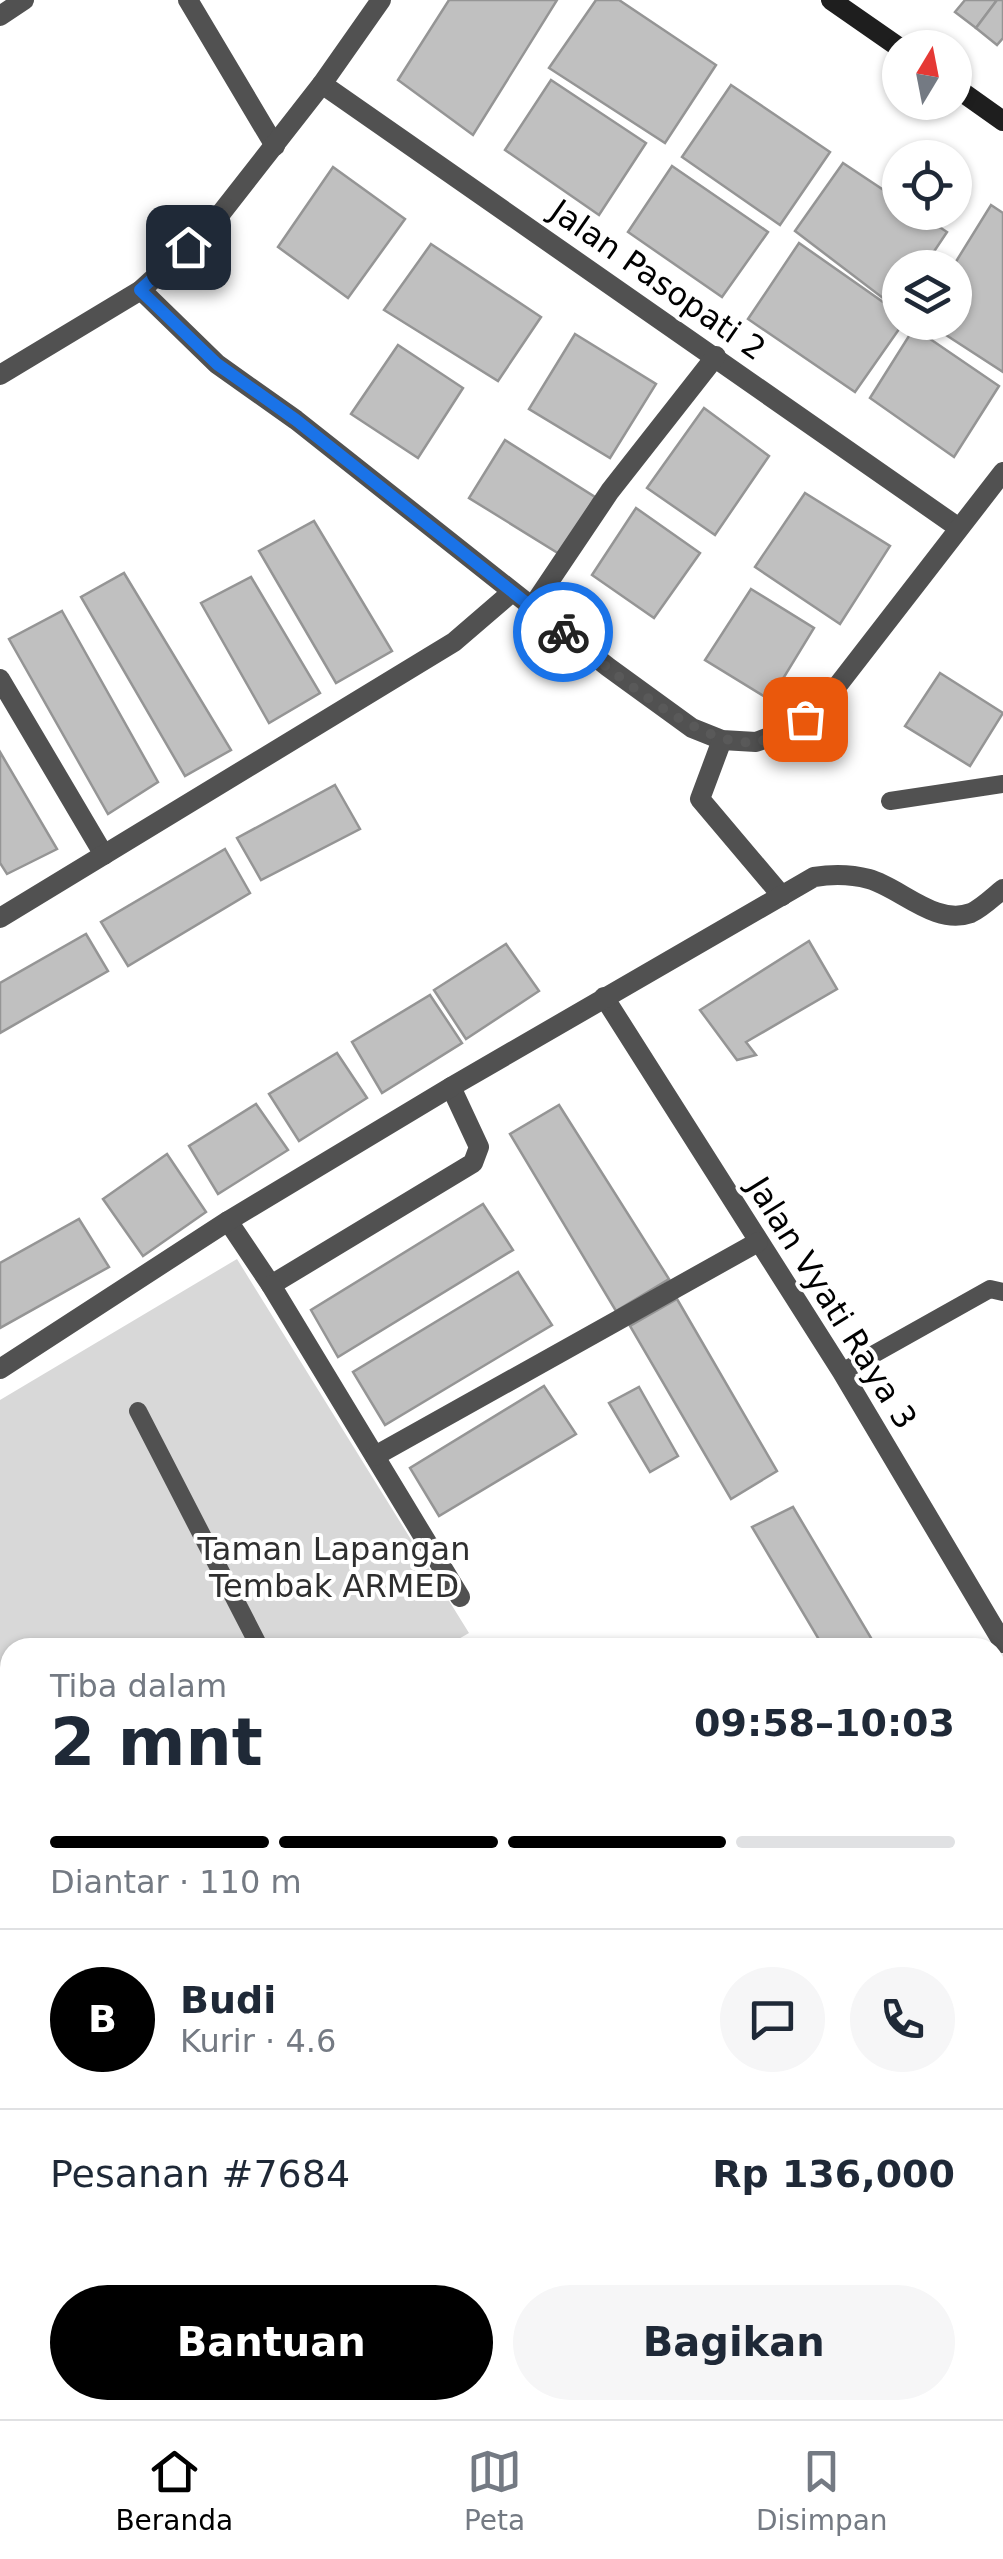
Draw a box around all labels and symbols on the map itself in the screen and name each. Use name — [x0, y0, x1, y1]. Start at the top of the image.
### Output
north arrow — [882, 30, 972, 120]
street label: Jalan Pasopati 2 — [542, 191, 773, 368]
pin — [146, 205, 231, 290]
courier — [513, 582, 613, 682]
pin — [763, 677, 848, 762]
street label: Jalan Vyati Raya 3 — [738, 1169, 925, 1436]
park label: Taman Lapangan Tembak ARMED — [197, 1530, 470, 1605]

